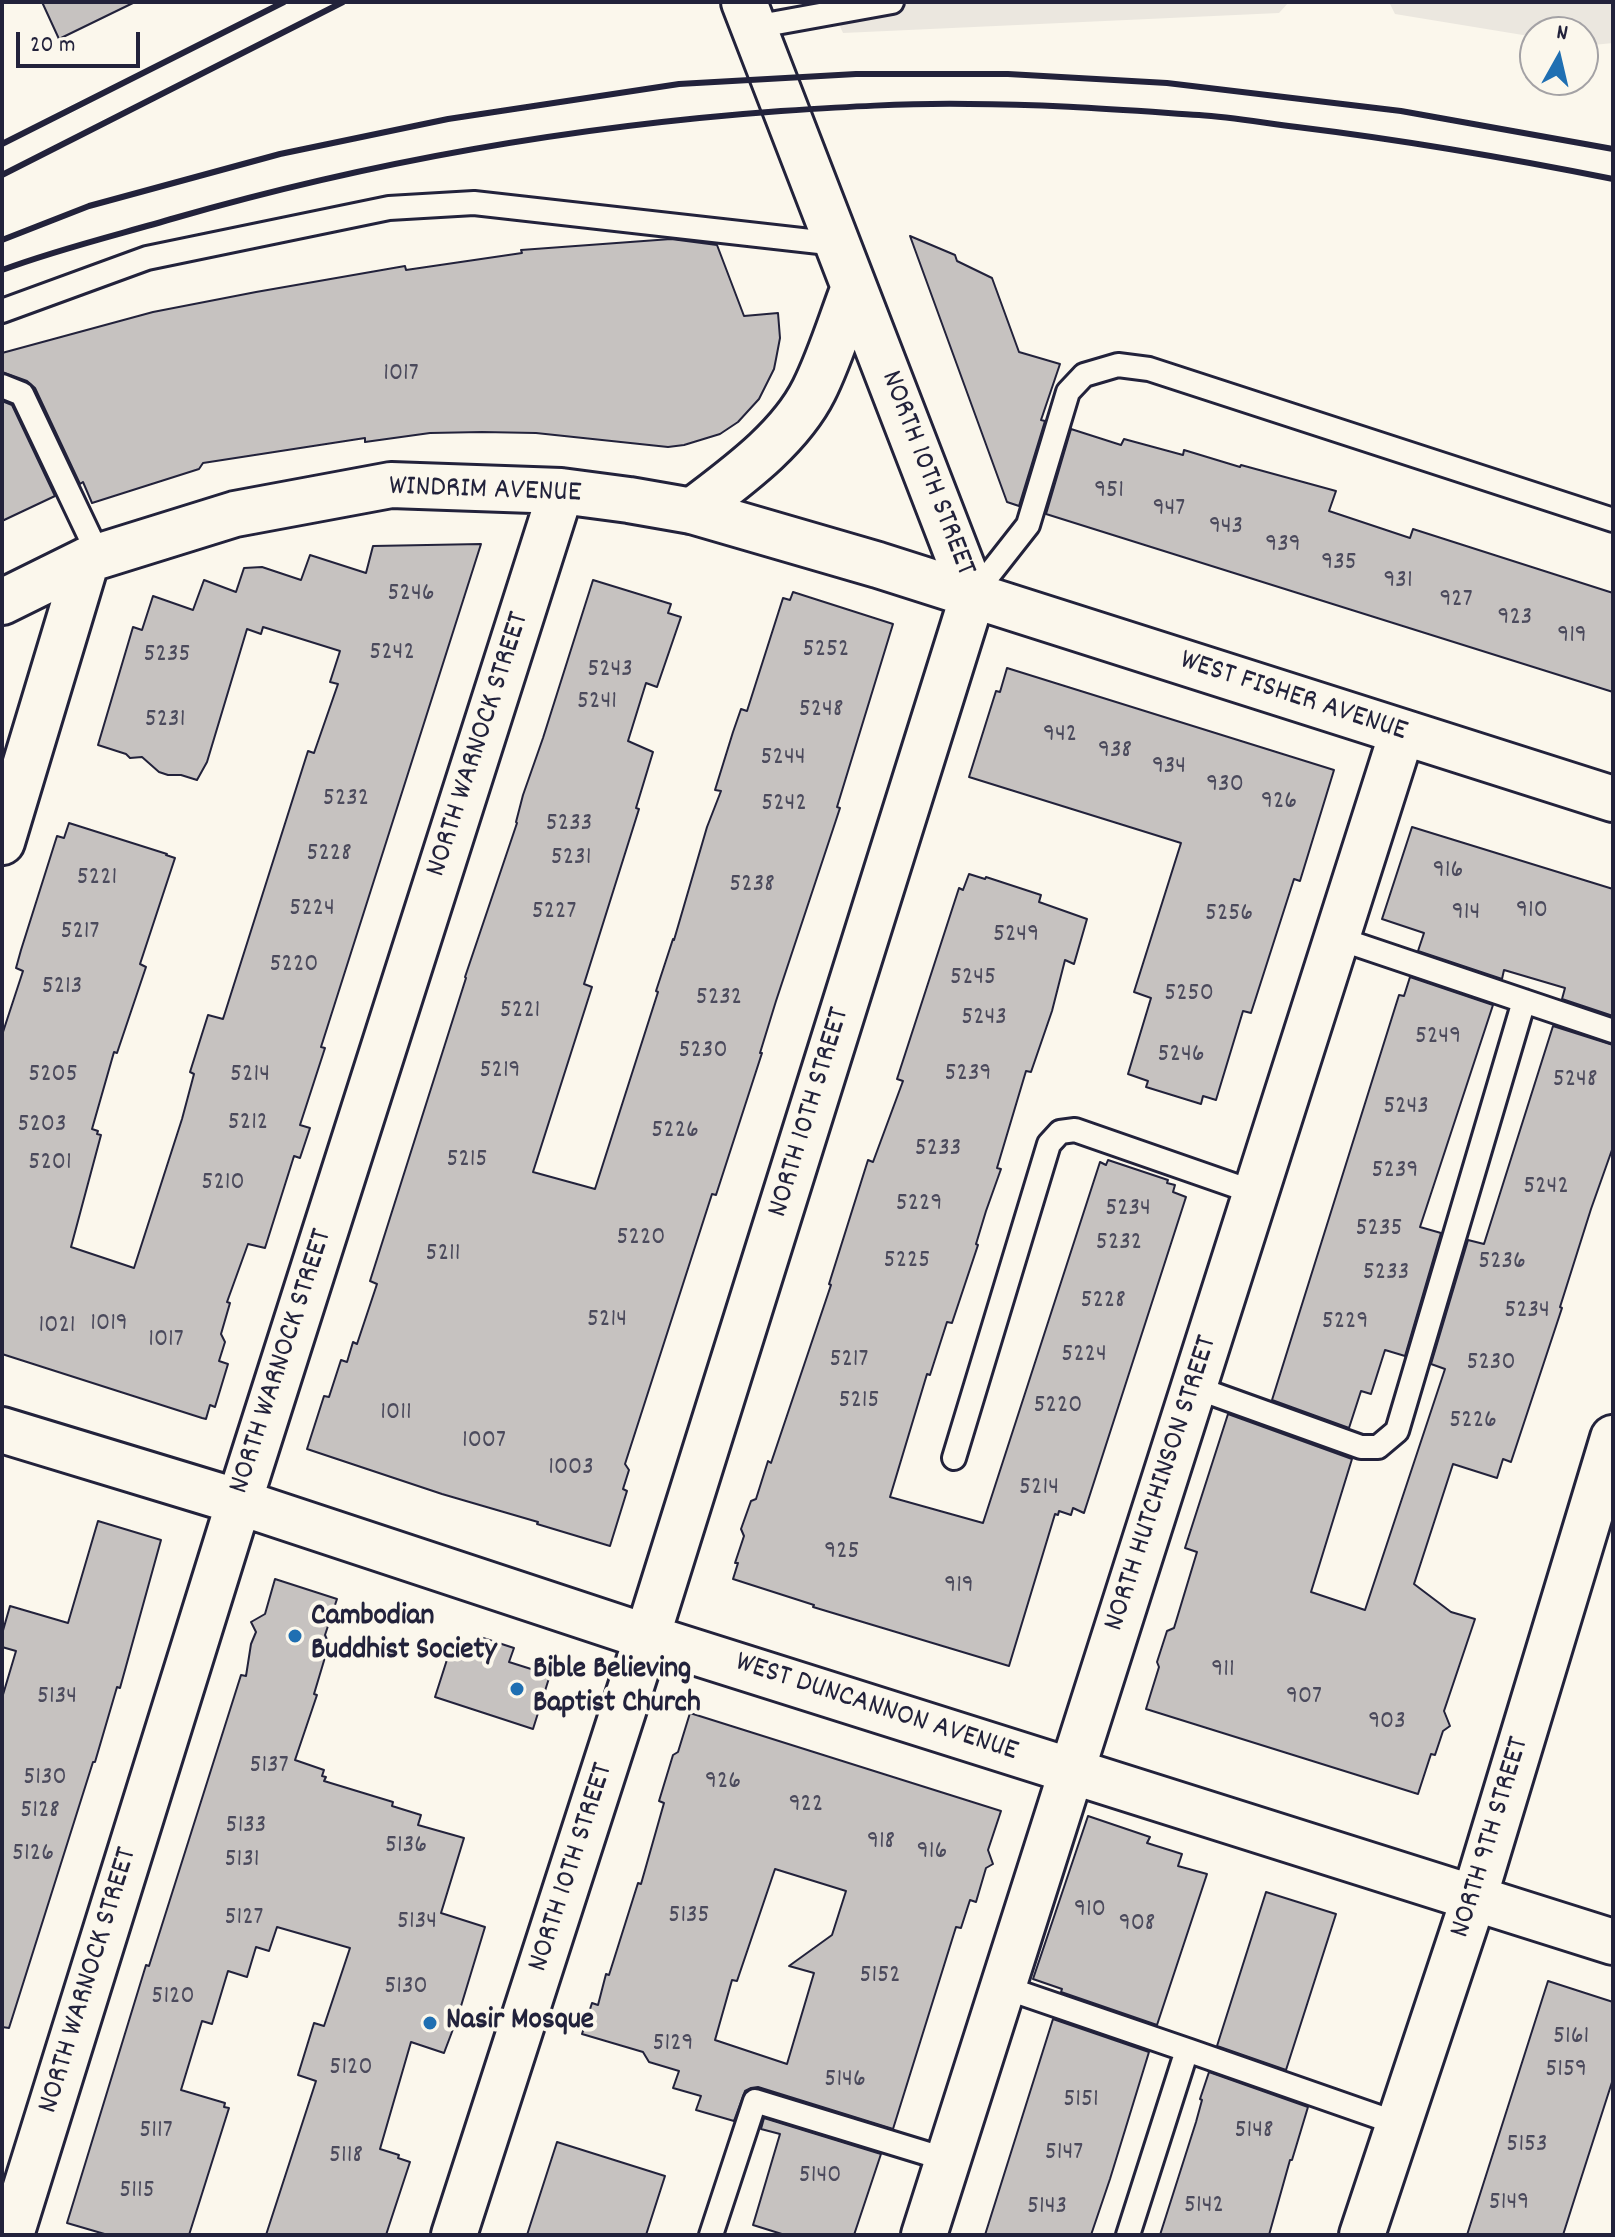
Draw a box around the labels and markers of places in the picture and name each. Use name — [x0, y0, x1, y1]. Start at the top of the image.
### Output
place label: Cambodian Buddhist Society — [311, 1601, 497, 1672]
marker: Cambodian Buddhist Society — [286, 1627, 304, 1645]
place label: Bible Believing Baptist Church — [533, 1654, 701, 1724]
marker: Bible Believing Baptist Church — [508, 1680, 526, 1698]
place label: Nasir Mosque — [446, 2005, 594, 2041]
marker: Nasir Mosque — [421, 2014, 439, 2032]

